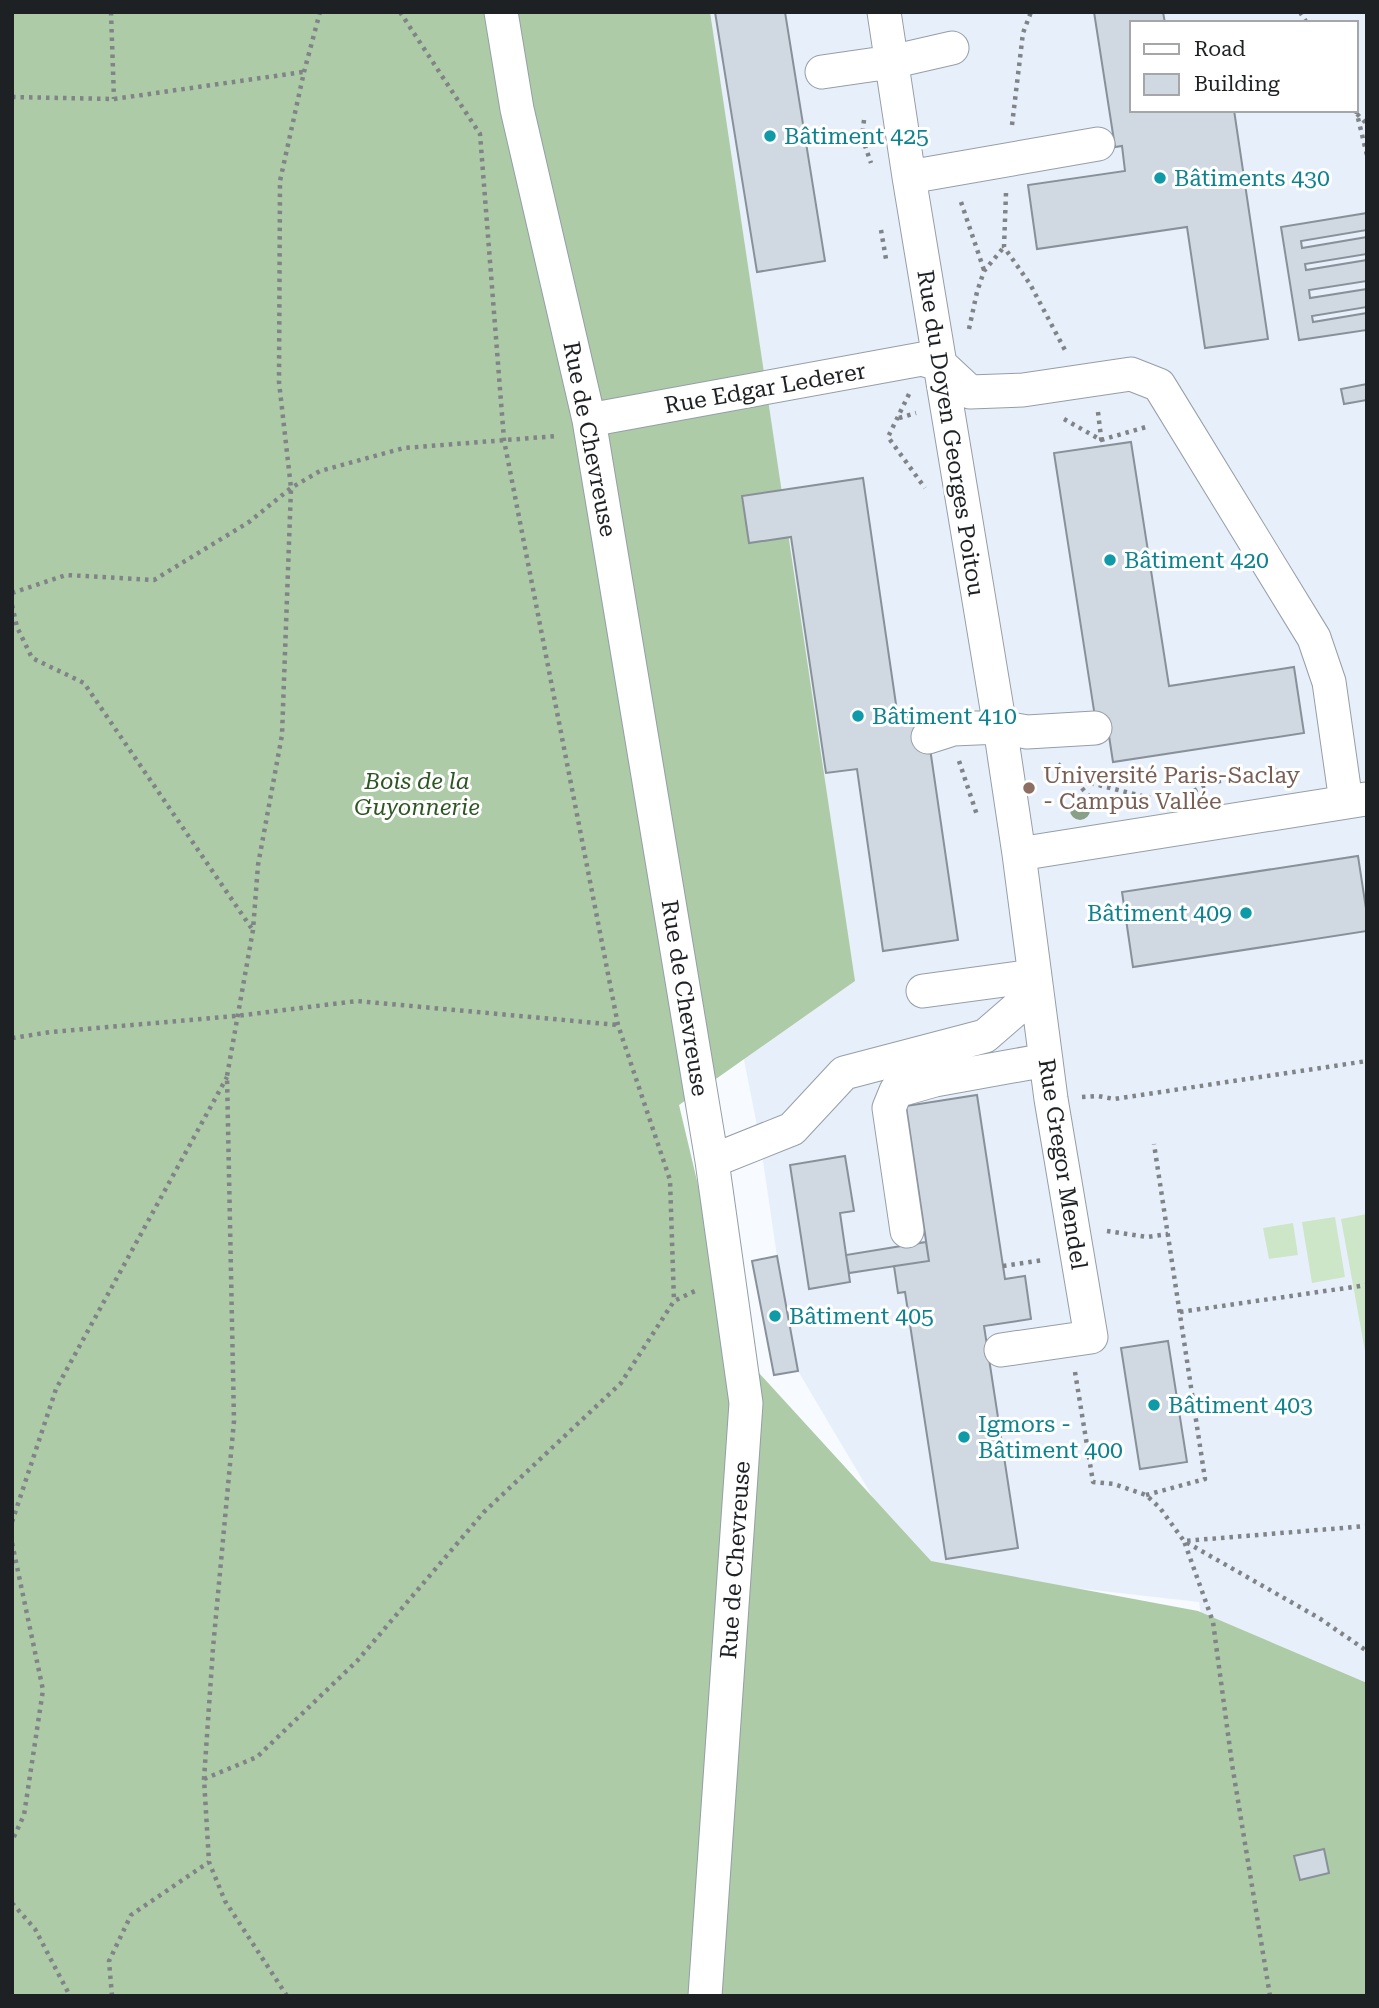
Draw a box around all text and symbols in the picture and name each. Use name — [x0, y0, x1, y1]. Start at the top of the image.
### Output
legend — [1130, 21, 1358, 112]
text: Road — [1194, 37, 1246, 61]
text: Building — [1194, 72, 1280, 96]
place label: Bâtiment 425 — [784, 123, 929, 150]
marker: Bâtiment 425 — [762, 128, 778, 144]
place label: Bâtiments 430 — [1174, 165, 1330, 192]
marker: Bâtiments 430 — [1152, 170, 1168, 186]
street label: Rue du Doyen Georges Poitou — [911, 268, 990, 598]
street label: Rue de Chevreuse — [557, 339, 622, 539]
street label: Rue Edgar Lederer — [662, 357, 868, 420]
place label: Bâtiment 420 — [1124, 547, 1269, 574]
marker: Bâtiment 420 — [1102, 552, 1118, 568]
place label: Bâtiment 410 — [872, 703, 1017, 730]
marker: Bâtiment 410 — [850, 708, 866, 724]
place label: Université Paris-Saclay - Campus Vallée — [1043, 762, 1300, 815]
park label: Bois de la Guyonnerie — [354, 768, 480, 821]
marker: Université Paris-Saclay - Campus Vallée — [1021, 780, 1037, 796]
street label: Rue de Chevreuse — [656, 898, 713, 1098]
place label: Bâtiment 409 — [1087, 900, 1232, 927]
marker: Bâtiment 409 — [1238, 905, 1254, 921]
street label: Rue Gregor Mendel — [1032, 1057, 1093, 1272]
place label: Bâtiment 405 — [789, 1303, 934, 1330]
marker: Bâtiment 405 — [767, 1308, 783, 1324]
place label: Bâtiment 403 — [1168, 1392, 1313, 1419]
marker: Bâtiment 403 — [1146, 1397, 1162, 1413]
place label: Igmors - Bâtiment 400 — [978, 1411, 1123, 1464]
marker: Igmors - Bâtiment 400 — [956, 1429, 972, 1445]
street label: Rue de Chevreuse — [715, 1460, 756, 1660]

